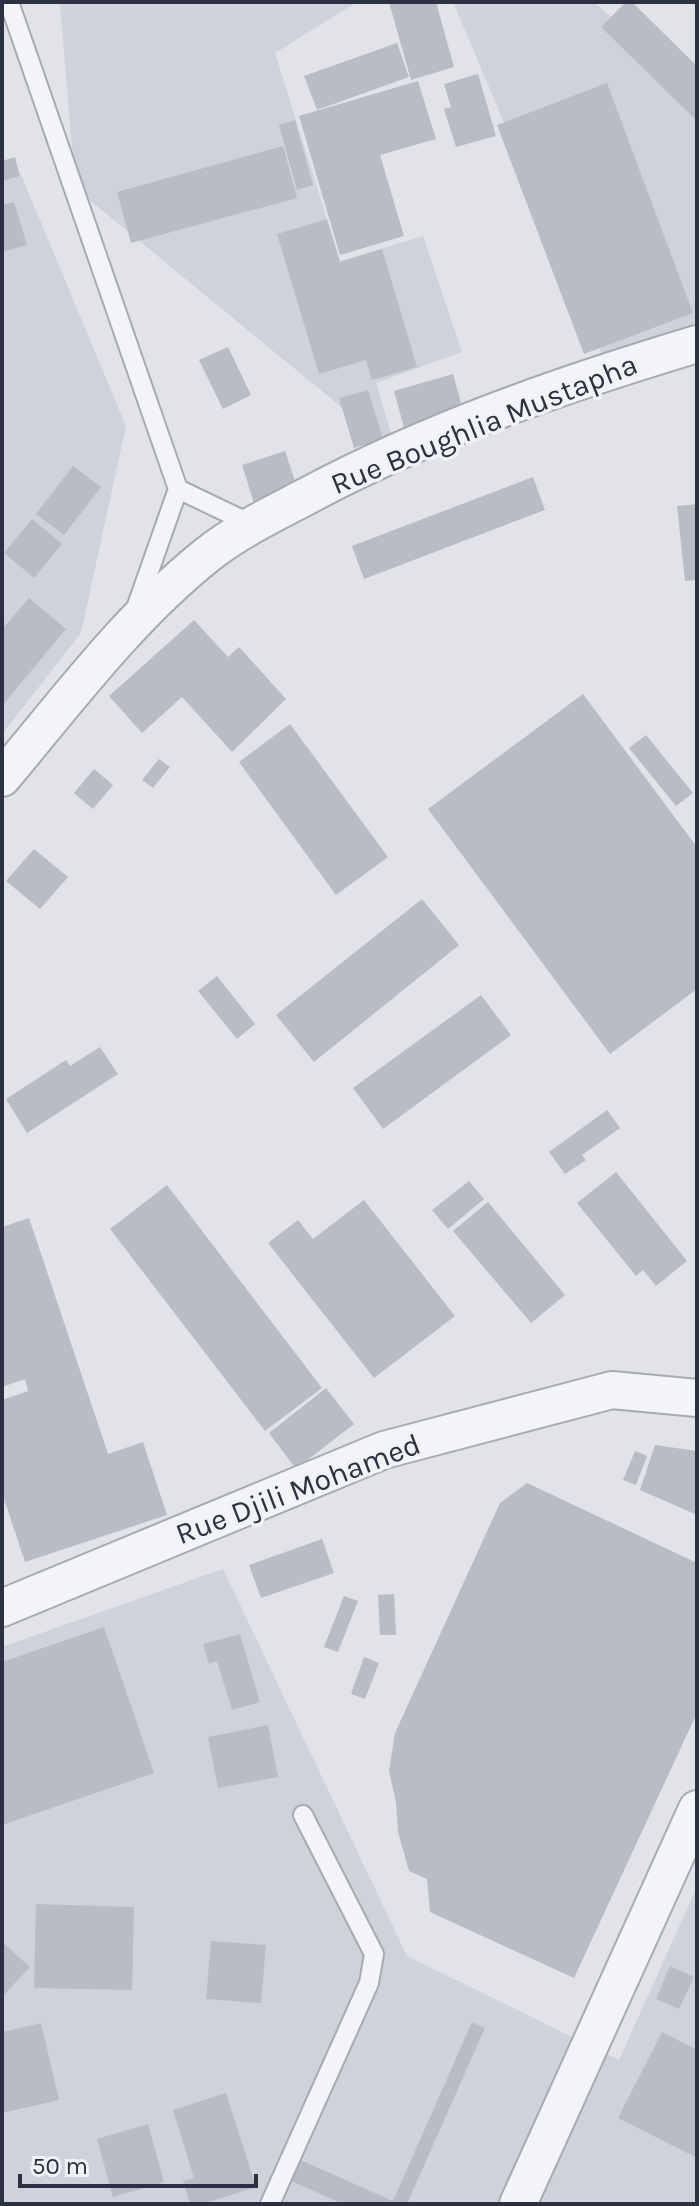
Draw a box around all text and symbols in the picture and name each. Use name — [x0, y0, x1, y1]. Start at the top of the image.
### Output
street label: Rue Boughlia Mustapha — [325, 346, 643, 502]
street label: Rue Djili Mohamed — [170, 1426, 426, 1552]
scale bar — [20, 2138, 256, 2188]
text: 50 m — [32, 2152, 88, 2180]

